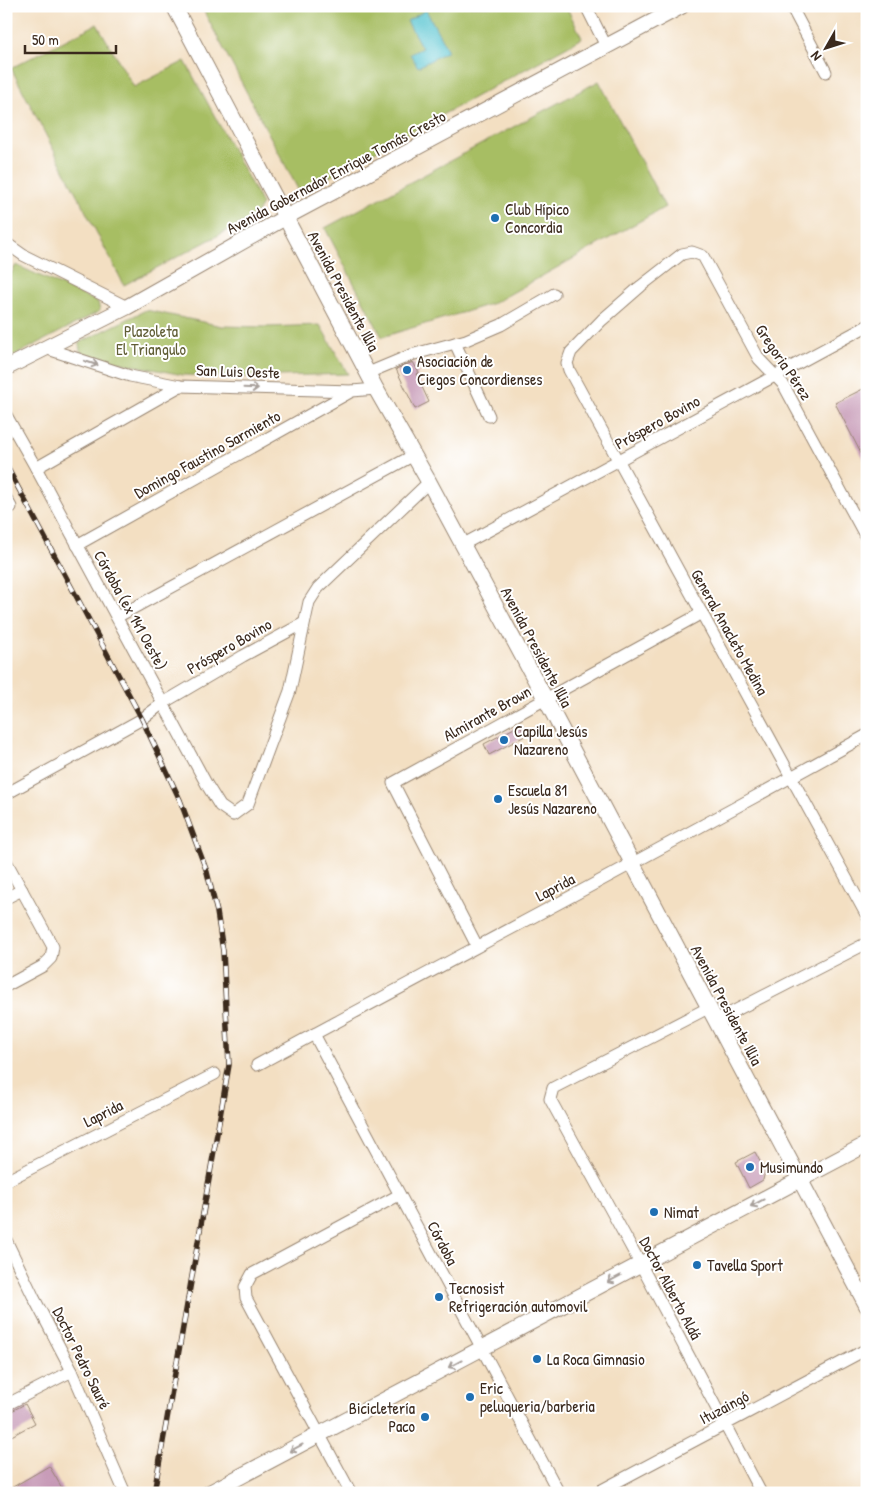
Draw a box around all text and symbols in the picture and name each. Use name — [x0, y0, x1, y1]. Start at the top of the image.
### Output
scale bar — [25, 22, 116, 54]
north arrow — [800, 22, 850, 72]
text: 50 m — [32, 29, 59, 50]
text: N — [805, 47, 825, 65]
street label: Avenida Gobernador Enrique Tomás Cresto — [223, 104, 450, 239]
place label: Club Hípico Concordia — [505, 198, 569, 238]
marker: Club Hípico Concordia — [489, 212, 501, 224]
street label: Avenida Presidente Illia — [303, 227, 385, 355]
park label: Plazoleta El Triangulo — [116, 320, 187, 360]
street label: Gregoria Pérez — [751, 320, 818, 404]
place label: Asociación de Ciegos Concordienses — [417, 350, 543, 390]
one-way arrow — [83, 359, 99, 369]
street label: San Luis Oeste — [196, 359, 281, 383]
marker: Asociación de Ciegos Concordienses — [401, 364, 413, 376]
one-way arrow — [242, 383, 258, 392]
street label: Próspero Bovino — [610, 389, 704, 454]
street label: Domingo Faustino Sarmiento — [130, 404, 285, 503]
street label: Córdoba (ex 141 Oeste) — [89, 546, 173, 674]
street label: General Anacleto Medina — [686, 565, 774, 699]
street label: Avenida Presidente Illia — [496, 583, 578, 711]
street label: Próspero Bovino — [183, 613, 276, 679]
street label: Almirante Brown — [439, 680, 535, 746]
place label: Capilla Jesús Nazareno — [514, 720, 587, 760]
marker: Capilla Jesús Nazareno — [498, 734, 510, 746]
place label: Escuela 81 Jesús Nazareno — [508, 779, 597, 819]
marker: Escuela 81 Jesús Nazareno — [492, 793, 504, 805]
street label: Laprida — [532, 868, 578, 906]
street label: Avenida Presidente Illia — [686, 941, 768, 1069]
street label: Laprida — [80, 1094, 126, 1132]
place label: Musimundo — [760, 1156, 823, 1178]
marker: Musimundo — [744, 1161, 756, 1173]
one-way arrow — [750, 1199, 765, 1208]
place label: Nimat — [664, 1201, 699, 1223]
marker: Nimat — [648, 1206, 660, 1218]
street label: Córdoba — [422, 1217, 464, 1269]
street label: Doctor Alberto Aldá — [635, 1233, 707, 1343]
place label: Tavella Sport — [707, 1254, 783, 1276]
marker: Tavella Sport — [691, 1259, 703, 1271]
one-way arrow — [606, 1274, 621, 1284]
place label: Tecnosist Refrigeración automovil — [449, 1277, 588, 1317]
marker: Tecnosist Refrigeración automovil — [433, 1291, 445, 1303]
street label: Doctor Pedro Sauré — [48, 1303, 117, 1413]
place label: La Roca Gimnasio — [547, 1348, 645, 1370]
marker: La Roca Gimnasio — [531, 1353, 543, 1365]
one-way arrow — [448, 1359, 462, 1369]
place label: Eric peluqueria/barberia — [480, 1377, 595, 1417]
street label: Ituzaingó — [695, 1385, 753, 1429]
marker: Eric peluqueria/barberia — [464, 1391, 476, 1403]
place label: Bicicletería Paco — [349, 1397, 416, 1437]
marker: Bicicletería Paco — [419, 1411, 431, 1423]
one-way arrow — [288, 1443, 303, 1453]

